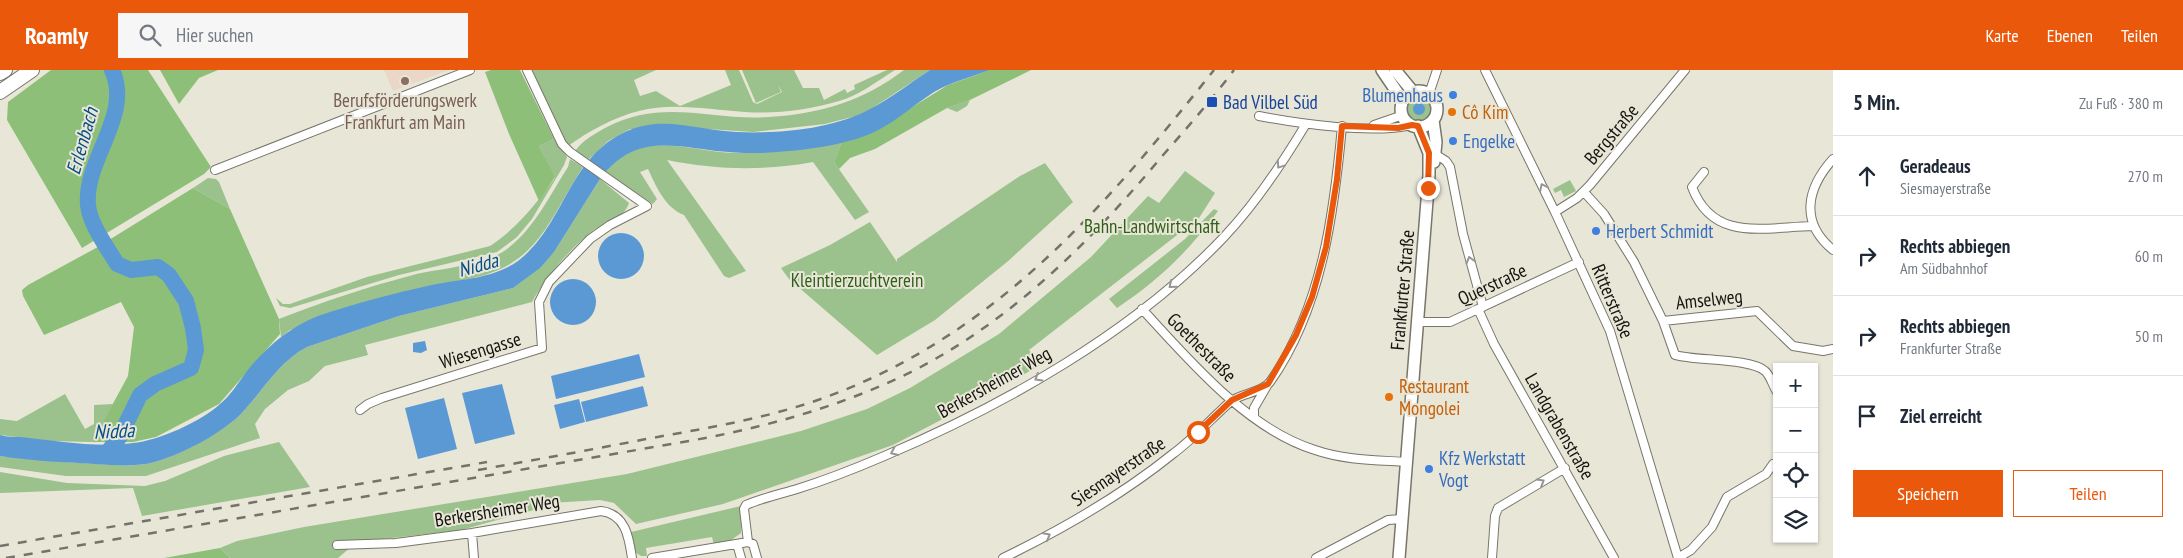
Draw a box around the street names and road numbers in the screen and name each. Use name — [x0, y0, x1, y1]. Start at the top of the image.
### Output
street label: Bergstraße — [1579, 99, 1643, 169]
street label: Frankfurter Straße — [1385, 229, 1419, 351]
street label: Querstraße — [1454, 258, 1530, 310]
street label: Ritterstraße — [1587, 260, 1639, 342]
street label: Amselweg — [1674, 284, 1744, 314]
street label: Goethestraße — [1162, 307, 1242, 387]
street label: Wiesengasse — [436, 326, 524, 374]
street label: Berkersheimer Weg — [933, 341, 1055, 423]
street label: Landgrabenstraße — [1520, 369, 1600, 484]
street label: Siesmayerstraße — [1066, 431, 1170, 511]
street label: Berkersheimer Weg — [433, 488, 561, 532]

